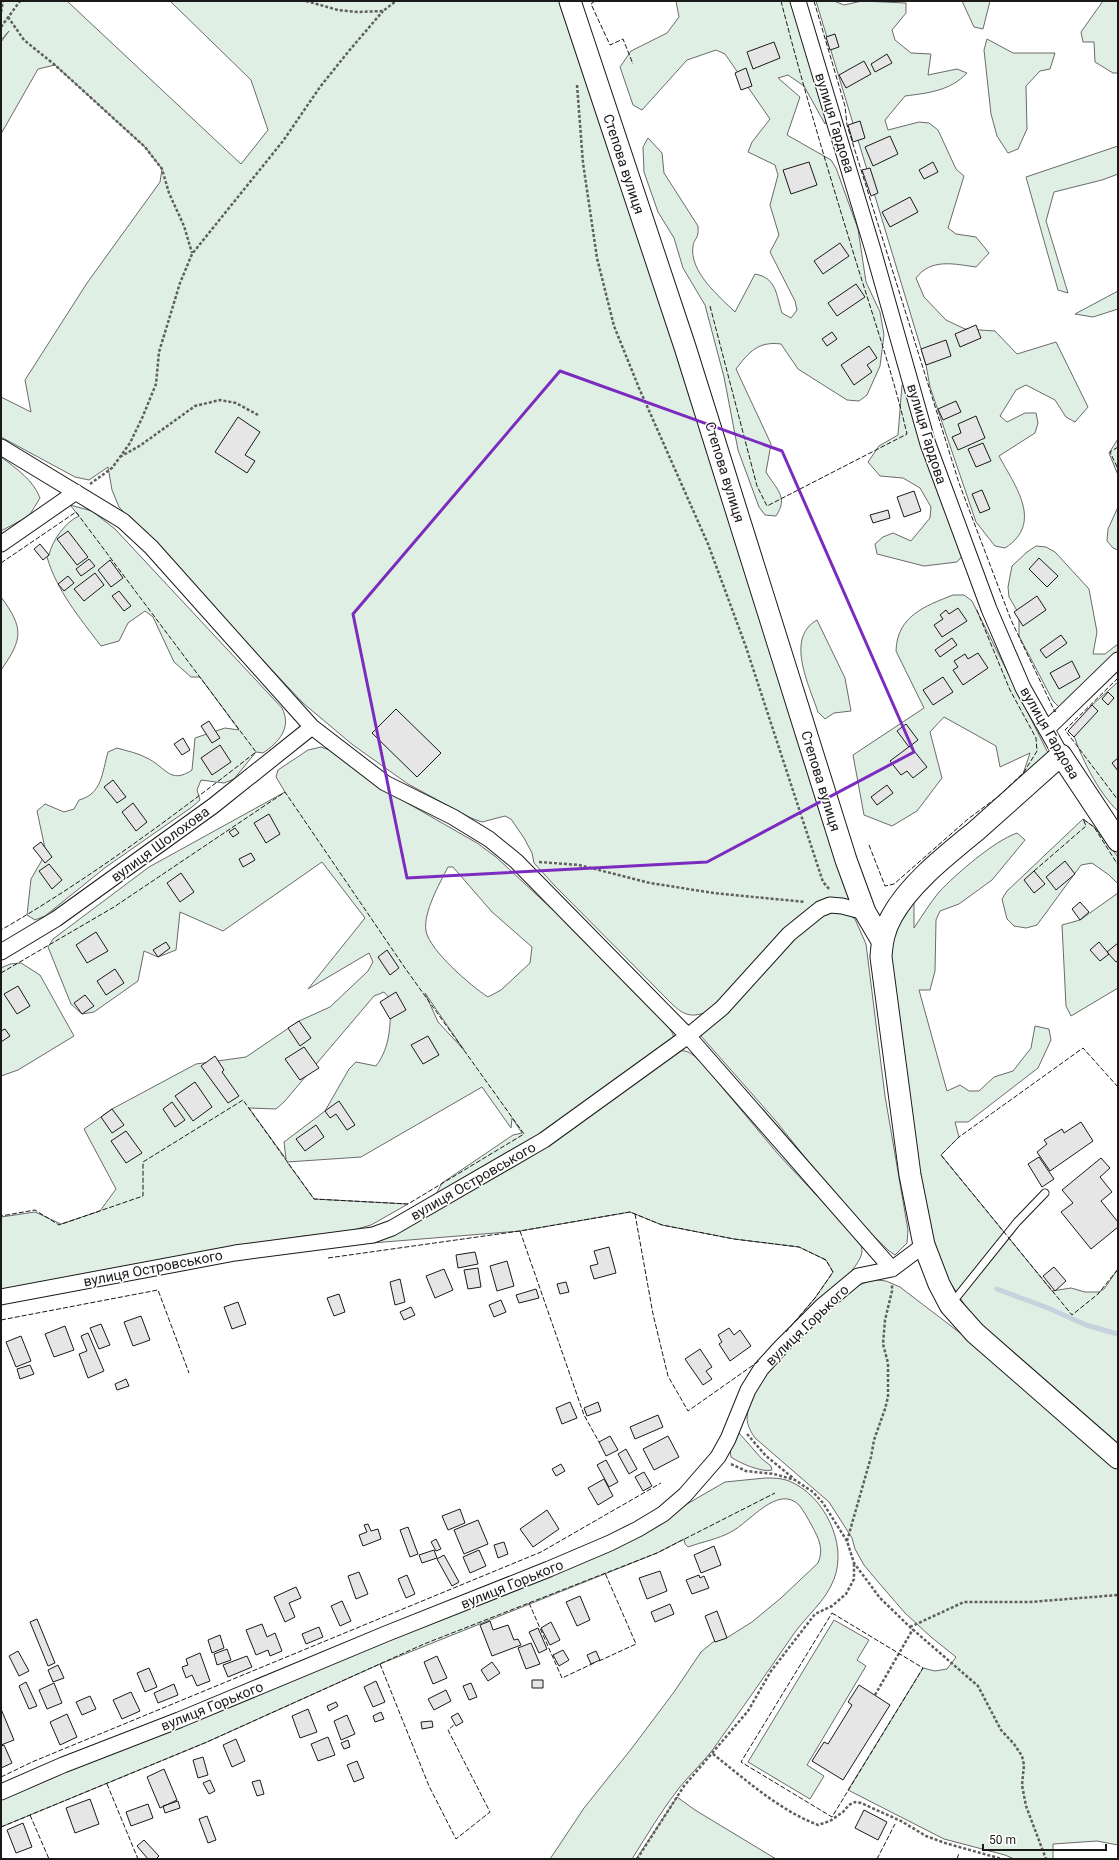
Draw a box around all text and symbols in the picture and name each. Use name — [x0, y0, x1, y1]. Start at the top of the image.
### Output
street label: вулиця Гардова — [812, 71, 858, 175]
street label: Степова вулиця — [600, 112, 648, 216]
street label: вулиця Гардова — [904, 382, 950, 486]
street label: Степова вулиця — [702, 420, 748, 524]
street label: вулиця Гардова — [1017, 684, 1083, 782]
street label: Степова вулиця — [798, 729, 844, 833]
street label: вулиця Шолохова — [108, 803, 212, 885]
street label: вулиця Островського — [408, 1139, 538, 1223]
street label: вулиця Островського — [82, 1247, 224, 1289]
street label: вулиця Горького — [762, 1281, 852, 1369]
street label: вулиця Горького — [458, 1556, 566, 1612]
street label: вулиця Горького — [158, 1678, 266, 1734]
scale bar — [983, 1826, 1106, 1852]
text: 50 m — [989, 1833, 1016, 1847]

